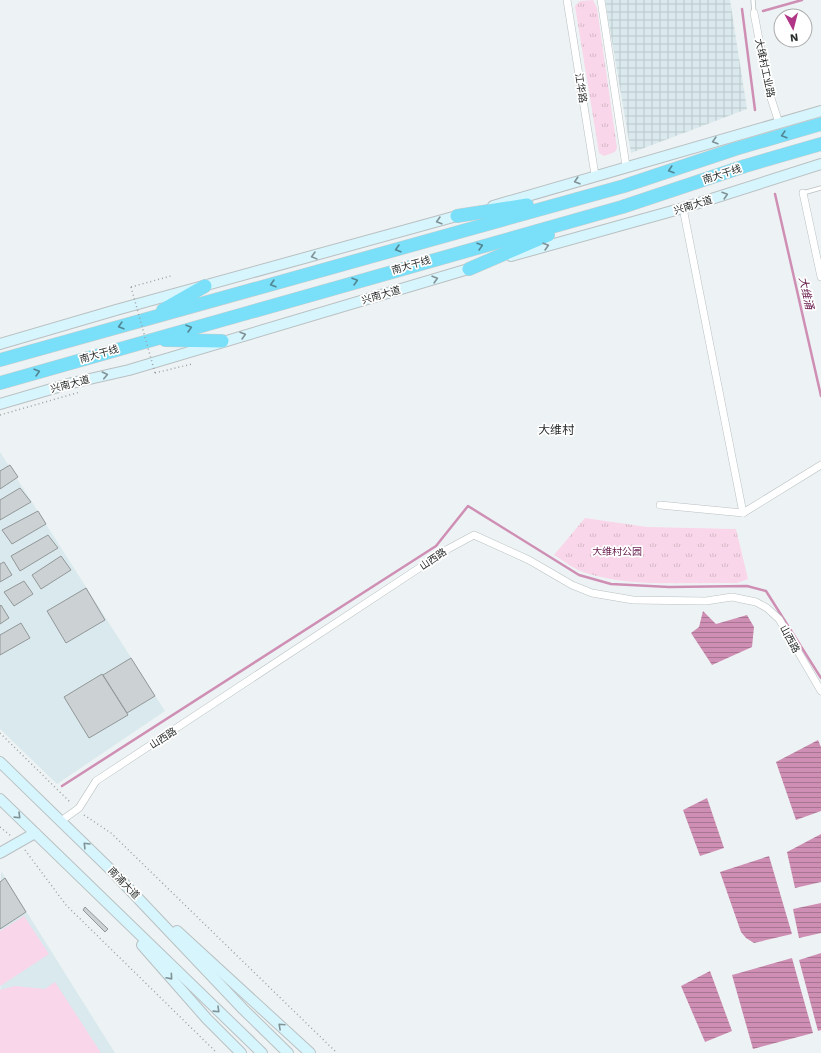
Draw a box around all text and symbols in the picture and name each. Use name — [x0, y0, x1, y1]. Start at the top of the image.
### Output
north arrow — [773, 8, 813, 48]
text: N — [789, 30, 799, 44]
street label: 大维村工业路 — [753, 38, 777, 98]
street label: 江华路 — [573, 72, 589, 104]
one-way arrow — [780, 130, 787, 139]
one-way arrow — [712, 136, 719, 145]
street label: 南大干线 — [701, 163, 743, 185]
one-way arrow — [668, 165, 675, 174]
one-way arrow — [574, 176, 581, 185]
one-way arrow — [722, 191, 729, 200]
street label: 兴南大道 — [672, 194, 714, 216]
one-way arrow — [435, 216, 442, 225]
one-way arrow — [476, 242, 483, 251]
one-way arrow — [543, 242, 550, 251]
one-way arrow — [395, 244, 402, 253]
one-way arrow — [310, 252, 317, 260]
street label: 南大干线 — [390, 254, 432, 276]
one-way arrow — [432, 275, 439, 284]
water label: 大维涌 — [796, 275, 816, 312]
one-way arrow — [351, 277, 358, 286]
one-way arrow — [270, 279, 277, 288]
street label: 兴南大道 — [360, 284, 402, 306]
one-way arrow — [118, 321, 125, 330]
one-way arrow — [186, 324, 193, 333]
one-way arrow — [240, 331, 247, 340]
street label: 南大干线 — [78, 343, 120, 365]
one-way arrow — [34, 368, 41, 377]
one-way arrow — [102, 372, 108, 380]
street label: 兴南大道 — [49, 374, 91, 394]
district label: 大维村 — [538, 423, 575, 437]
street label: 山西路 — [417, 546, 449, 572]
park label: 大维村公园 — [592, 546, 642, 557]
street label: 山西路 — [778, 623, 802, 655]
street label: 山西路 — [147, 725, 179, 751]
one-way arrow — [13, 811, 20, 818]
one-way arrow — [83, 842, 91, 850]
street label: 南浦大道 — [106, 865, 142, 901]
one-way arrow — [166, 972, 173, 980]
one-way arrow — [212, 1005, 220, 1013]
one-way arrow — [278, 1024, 286, 1031]

